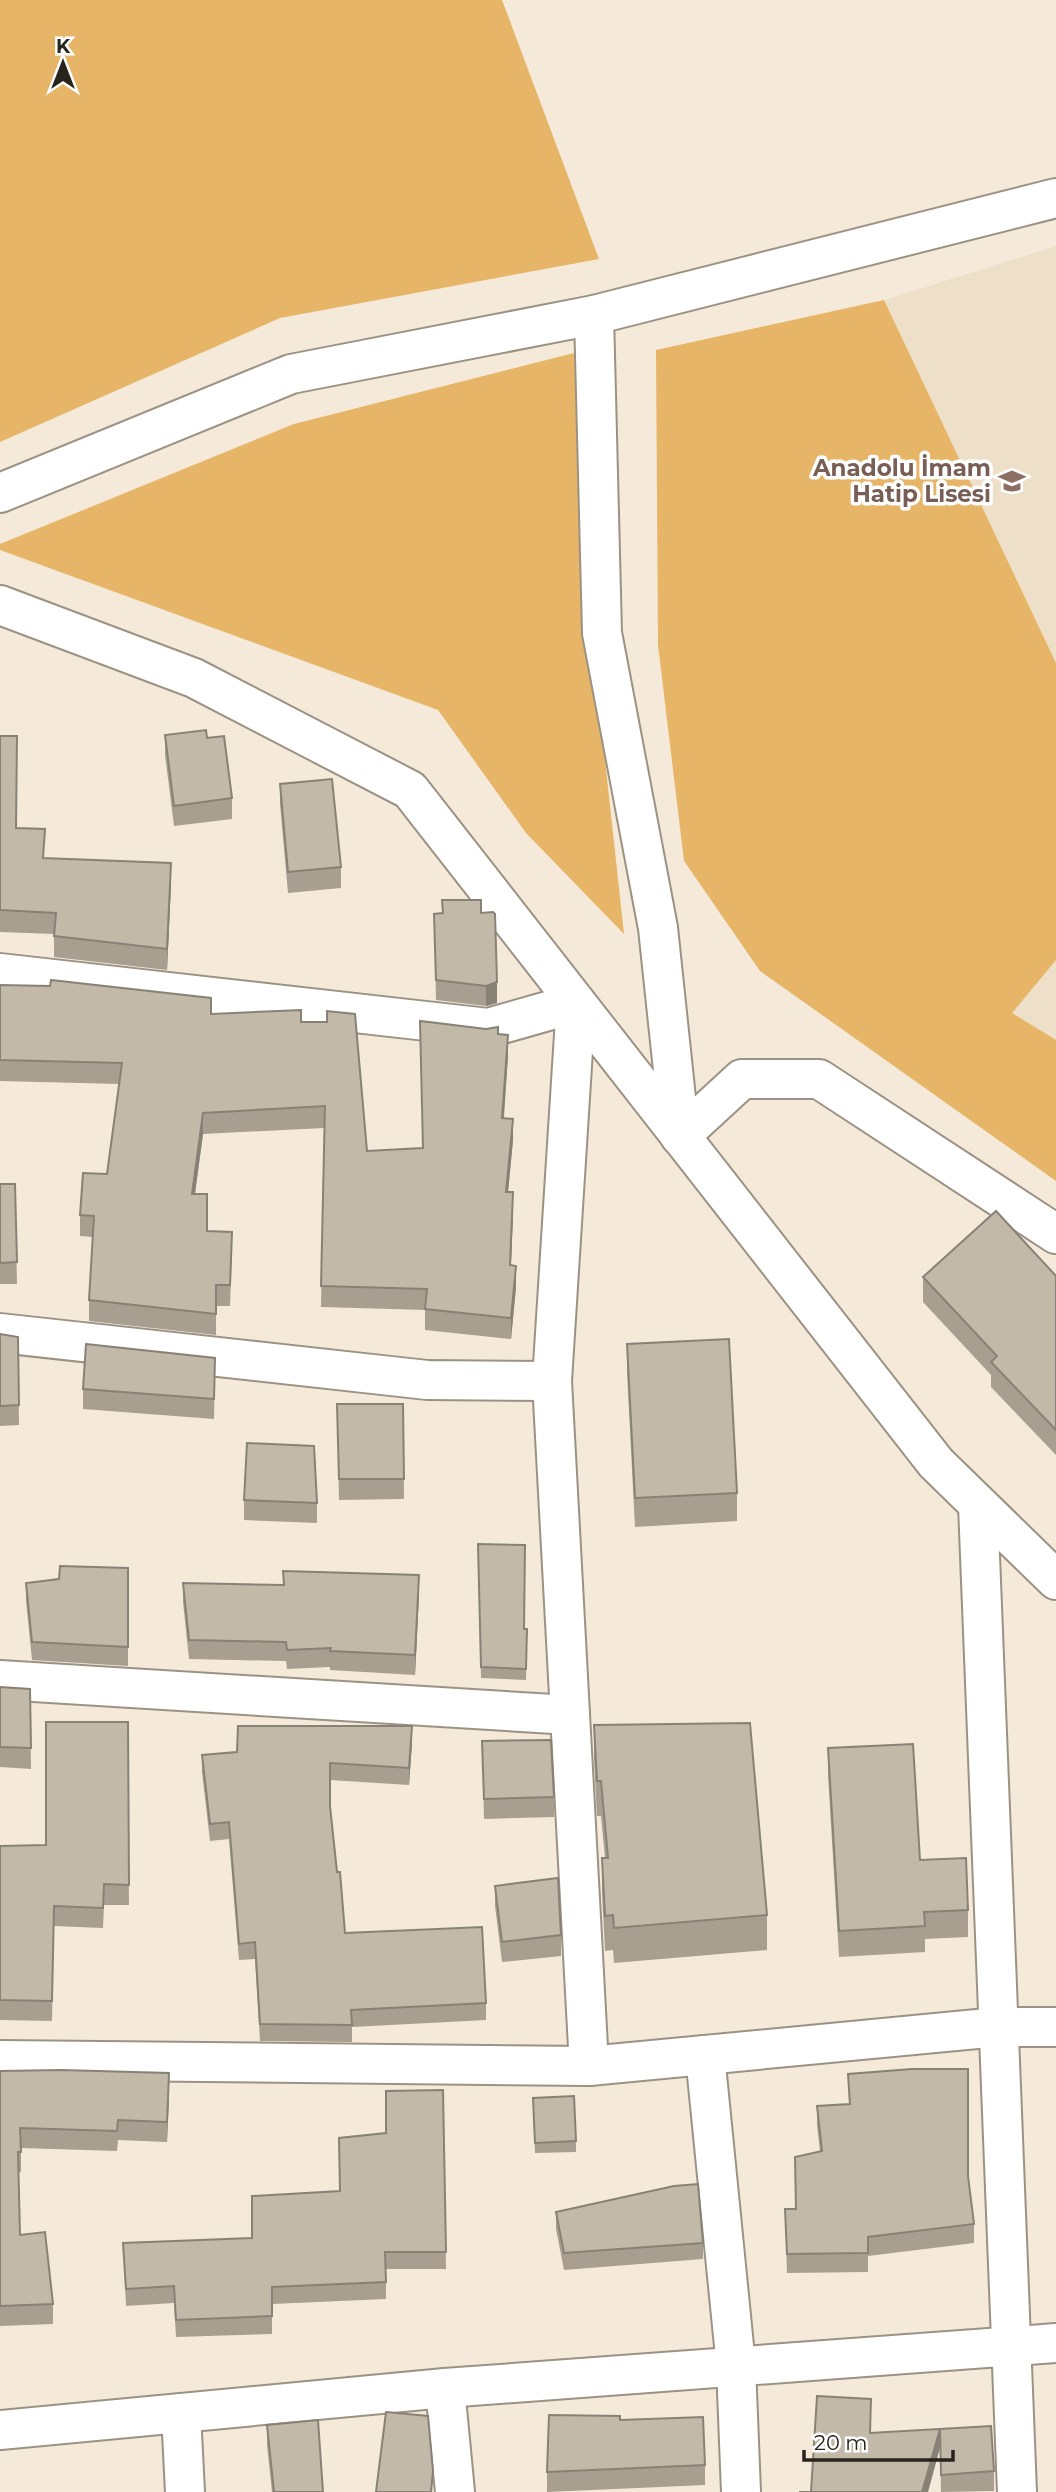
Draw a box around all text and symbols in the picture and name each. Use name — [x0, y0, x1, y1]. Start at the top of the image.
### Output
north arrow — [28, 28, 98, 98]
text: K — [56, 35, 71, 58]
place label: Anadolu İmam Hatip Lisesi — [812, 453, 991, 508]
school or university icon: Anadolu İmam Hatip Lisesi — [997, 466, 1027, 496]
scale bar — [804, 2418, 953, 2462]
text: 20 m — [814, 2430, 868, 2455]

